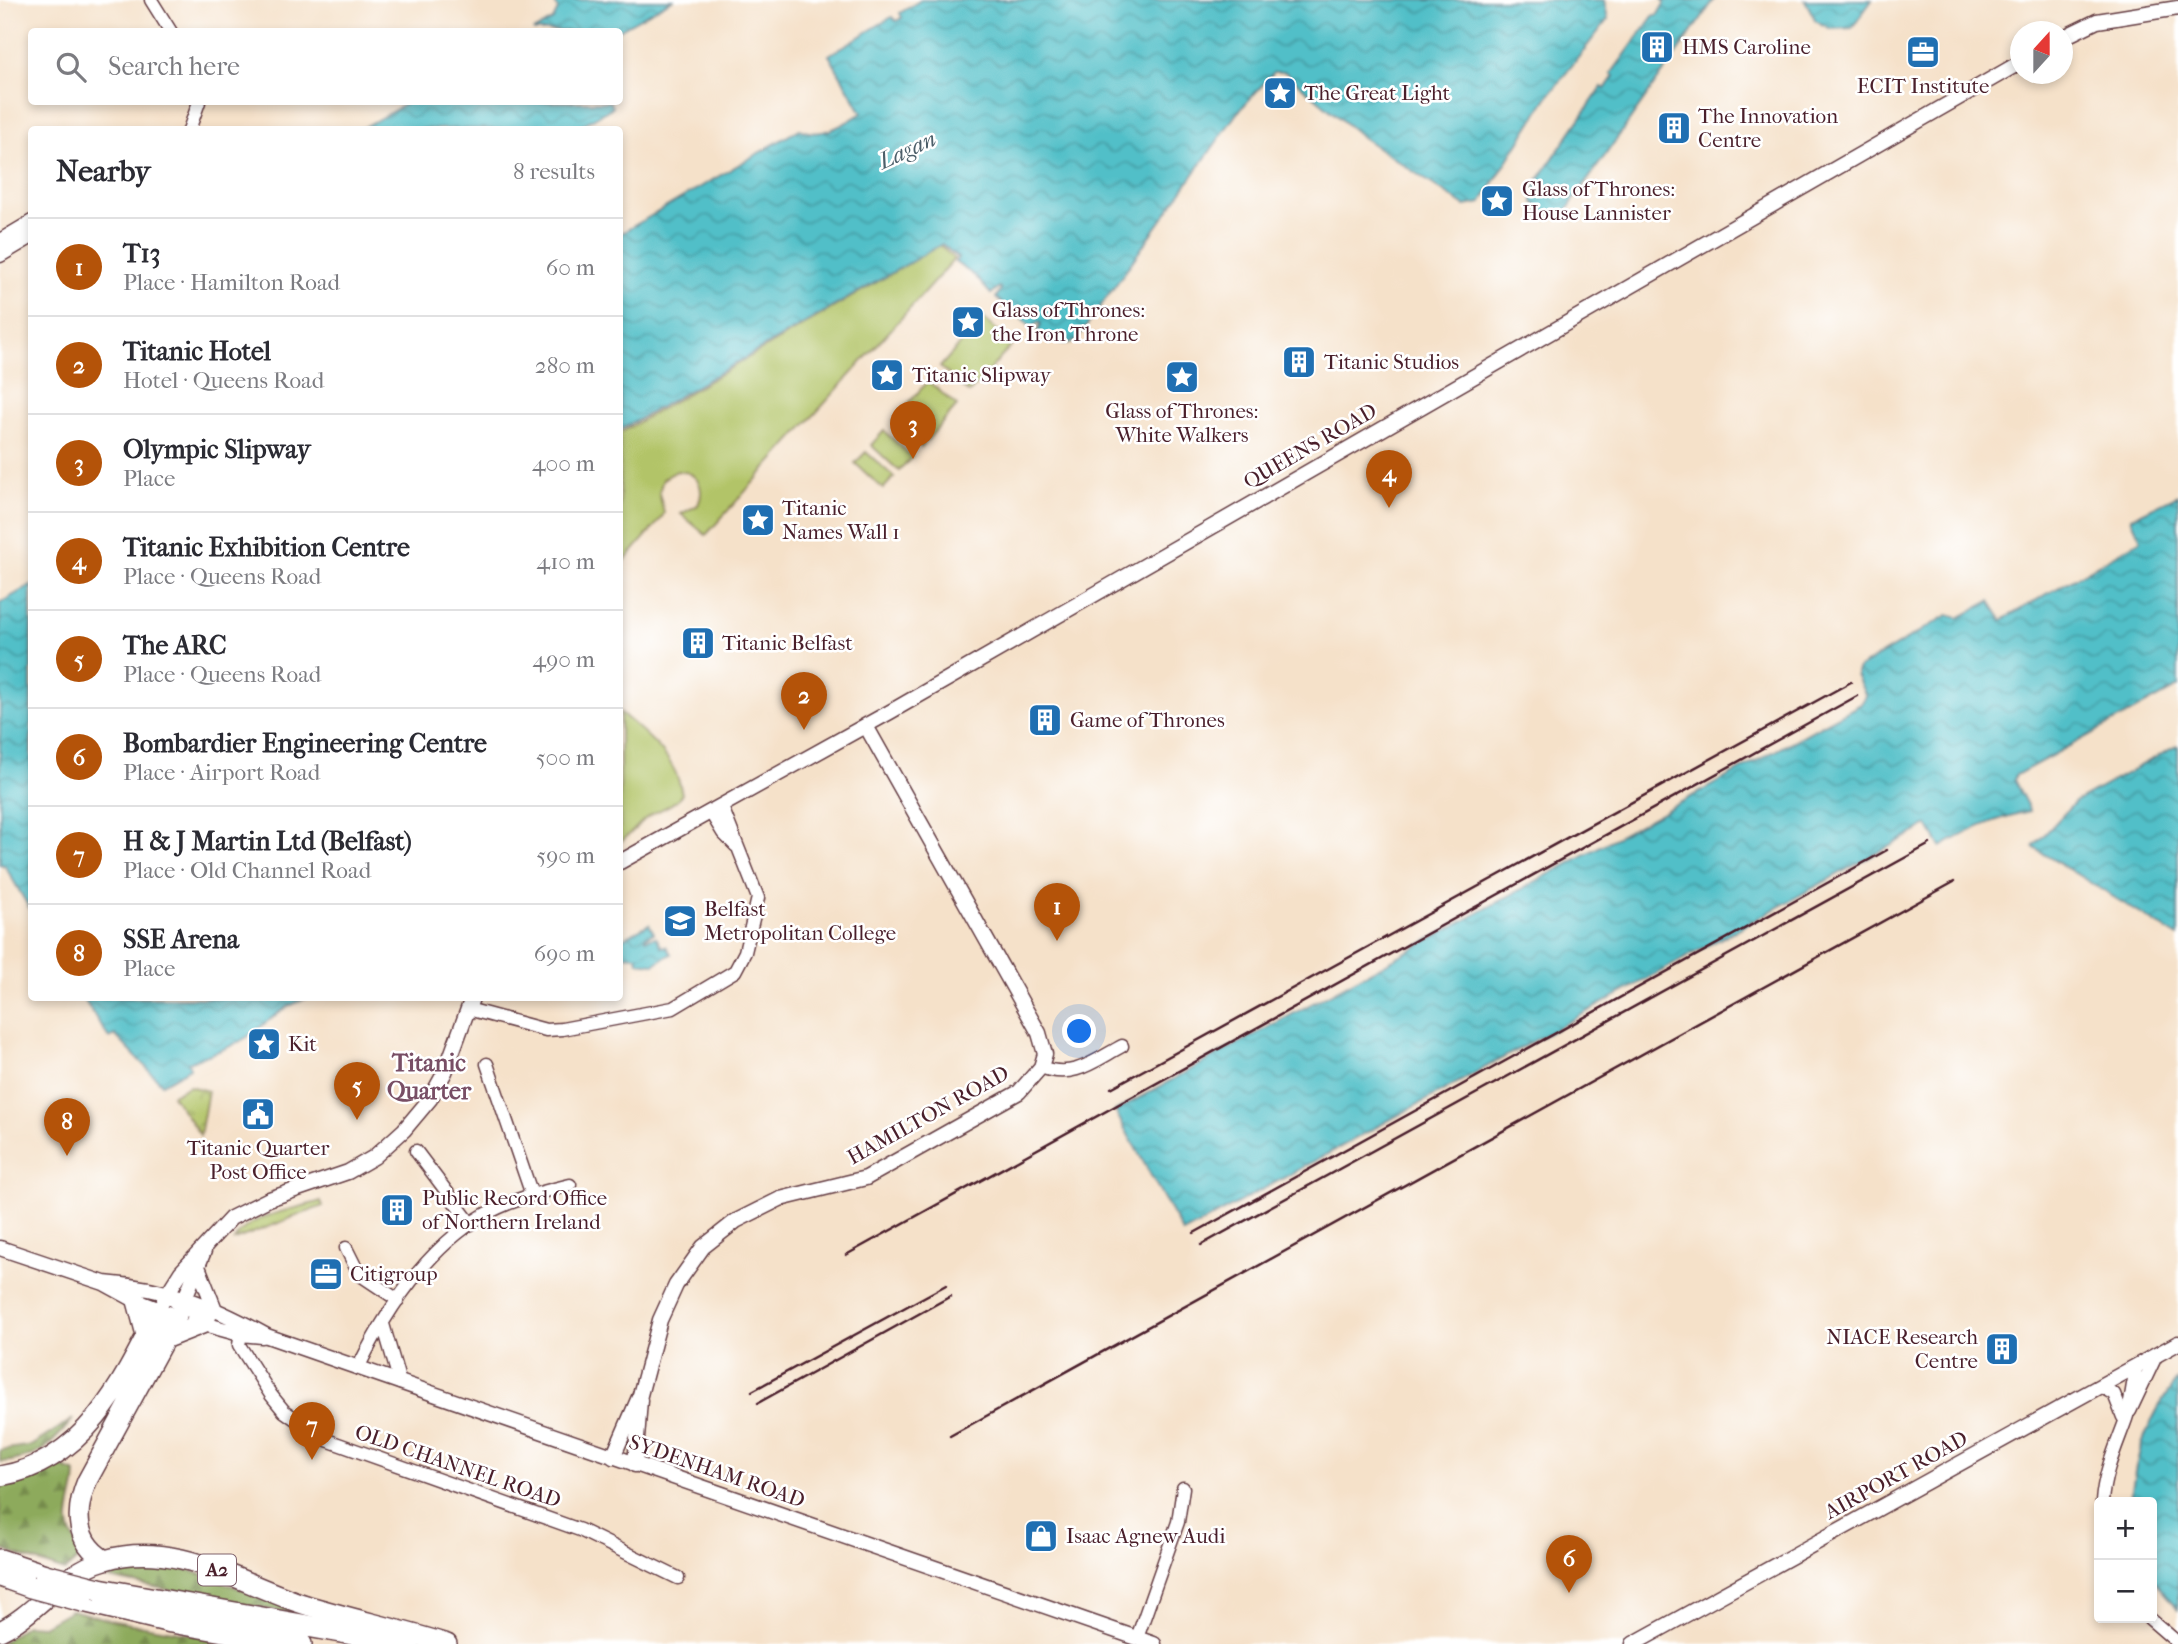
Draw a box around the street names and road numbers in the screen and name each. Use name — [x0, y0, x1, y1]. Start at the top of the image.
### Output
street label: QUEENS ROAD — [1239, 398, 1381, 494]
street label: HAMILTON ROAD — [843, 1061, 1013, 1169]
street label: OLD CHANNEL ROAD — [352, 1419, 564, 1513]
street label: AIRPORT ROAD — [1819, 1426, 1972, 1525]
street label: SYDENHAM ROAD — [626, 1430, 808, 1512]
road number: A2 — [198, 1554, 236, 1586]

